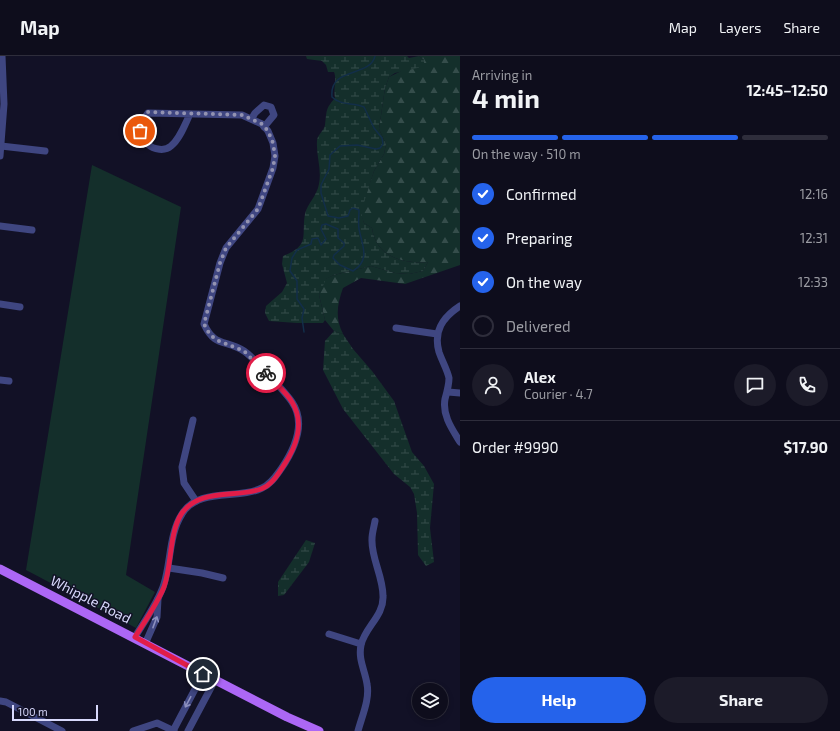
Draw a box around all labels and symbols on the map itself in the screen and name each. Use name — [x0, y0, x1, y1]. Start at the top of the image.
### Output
pin — [123, 114, 157, 148]
courier — [246, 353, 286, 393]
street label: Whipple Road — [48, 571, 134, 627]
one-way arrow — [152, 615, 159, 628]
pin — [186, 657, 220, 691]
one-way arrow — [184, 696, 191, 708]
scale bar — [12, 703, 98, 722]

